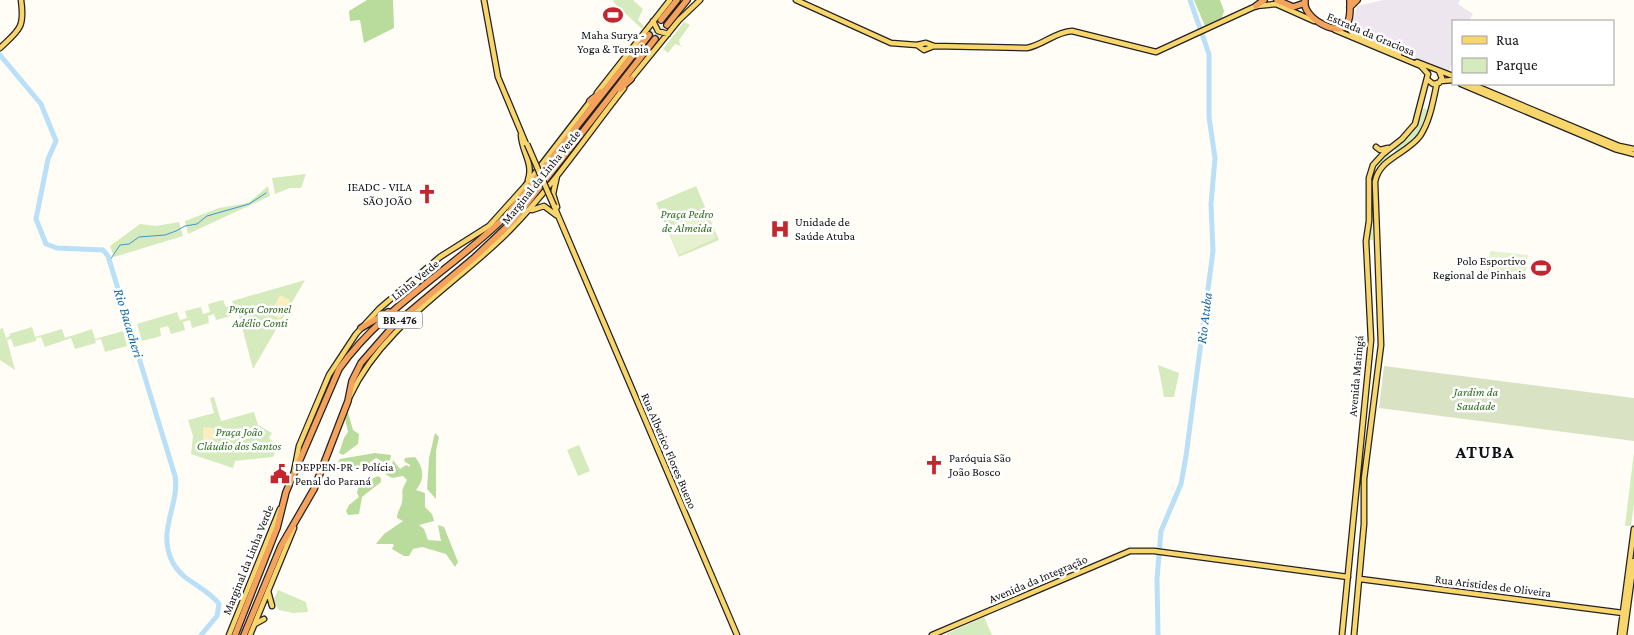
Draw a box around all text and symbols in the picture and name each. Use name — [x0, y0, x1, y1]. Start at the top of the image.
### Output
sports icon: Maha Surya - Yoga & Terapia — [602, 4, 624, 26]
street label: Estrada da Graciosa — [1325, 9, 1418, 59]
legend — [1452, 20, 1614, 85]
place label: Maha Surya - Yoga & Terapia — [577, 28, 649, 56]
text: Rua — [1496, 32, 1519, 48]
text: Parque — [1496, 57, 1538, 74]
street label: Marginal da Linha Verde — [499, 127, 583, 227]
place label: IEADC - VILA SÃO JOÃO — [348, 180, 412, 208]
church icon: IEADC - VILA SÃO JOÃO — [416, 183, 438, 205]
park label: Praça Pedro de Almeida — [661, 207, 713, 235]
place label: Unidade de Saúde Atuba — [795, 215, 856, 243]
hospital icon: Unidade de Saúde Atuba — [769, 218, 791, 240]
place label: Polo Esportivo Regional de Pinhais — [1433, 254, 1526, 282]
street label: Linha Verde — [388, 257, 442, 303]
sports icon: Polo Esportivo Regional de Pinhais — [1530, 257, 1552, 279]
water label: Rio Bacacheri — [111, 287, 147, 360]
water label: Rio Atuba — [1193, 291, 1215, 345]
park label: Praça Coronel Adélio Conti — [229, 302, 292, 330]
road number: BR-476 — [378, 312, 422, 328]
street label: Avenida Maringá — [1345, 334, 1367, 417]
park label: Jardim da Saudade — [1452, 385, 1499, 413]
street label: Rua Alberico Flores Bueno — [638, 391, 700, 511]
park label: Praça João Cláudio dos Santos — [197, 425, 281, 453]
district label: ATUBA — [1454, 442, 1515, 462]
place label: Paróquia São João Bosco — [948, 451, 1011, 479]
church icon: Paróquia São João Bosco — [923, 454, 945, 476]
place label: DEPPEN-PR - Polícia Penal do Paraná — [295, 460, 394, 488]
public building icon: DEPPEN-PR - Polícia Penal do Paraná — [269, 463, 291, 485]
street label: Marginal da Linha Verde — [220, 503, 276, 617]
street label: Avenida da Integração — [986, 552, 1090, 606]
street label: Rua Aristides de Oliveira — [1434, 572, 1552, 600]

